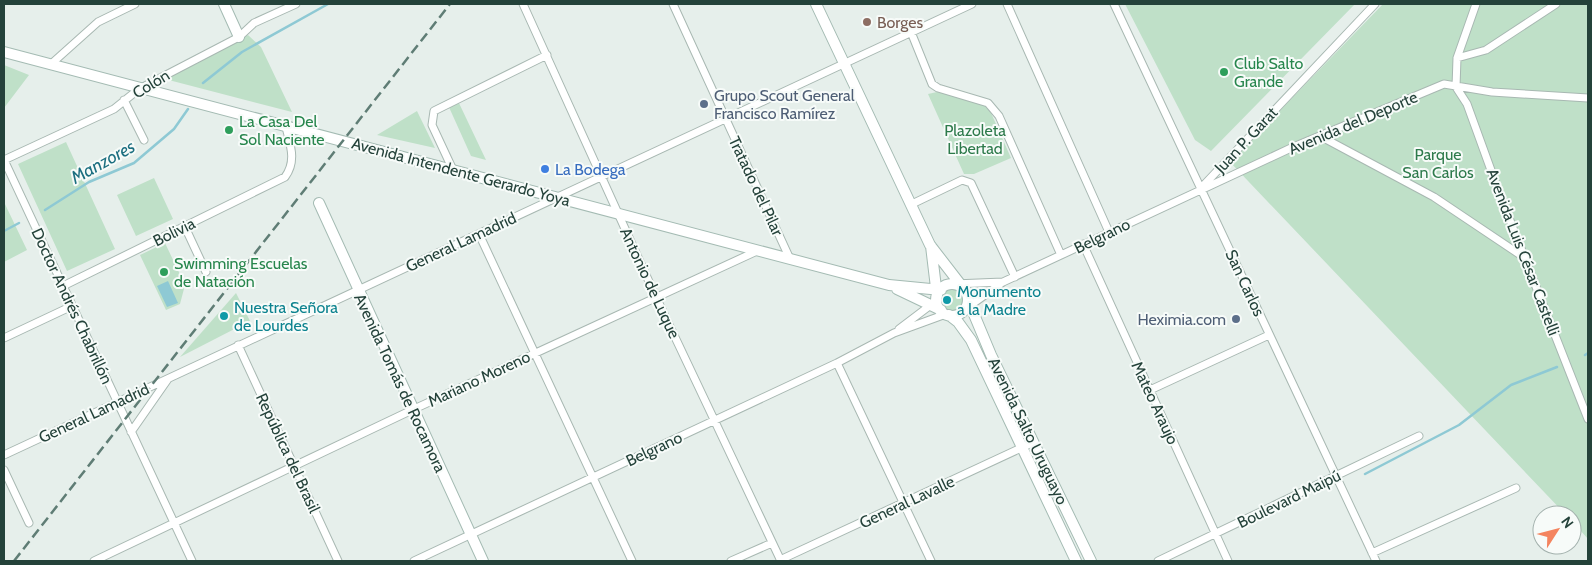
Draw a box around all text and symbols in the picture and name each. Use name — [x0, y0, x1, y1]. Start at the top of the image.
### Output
place label: Borges — [877, 13, 923, 32]
marker: Borges — [861, 16, 873, 28]
place label: Club Salto Grande — [1234, 54, 1304, 91]
street label: Colón — [129, 66, 173, 102]
marker: Club Salto Grande — [1218, 66, 1230, 78]
place label: Grupo Scout General Francisco Ramírez — [714, 86, 855, 123]
street label: Avenida del Deporte — [1286, 87, 1420, 159]
marker: Grupo Scout General Francisco Ramírez — [698, 98, 710, 110]
street label: Juan P. Garat — [1210, 103, 1282, 178]
place label: La Casa Del Sol Naciente — [239, 112, 325, 149]
park label: Plazoleta Libertad — [944, 121, 1006, 158]
marker: La Casa Del Sol Naciente — [223, 124, 235, 136]
street label: Tratado del Pilar — [725, 133, 788, 240]
street label: Avenida Intendente Gerardo Yoya — [350, 134, 573, 210]
water label: Manzores — [66, 135, 139, 189]
park label: Parque San Carlos — [1402, 145, 1474, 182]
place label: La Bodega — [555, 160, 626, 179]
marker: La Bodega — [539, 163, 551, 175]
street label: Avenida Luis César Castelli — [1482, 166, 1564, 338]
street label: General Lamadrid — [403, 208, 519, 276]
street label: Bolivia — [150, 214, 198, 250]
street label: Belgrano — [1071, 214, 1133, 258]
street label: Doctor Andrés Chabrillón — [27, 225, 117, 387]
street label: Antonio de Luque — [616, 225, 684, 341]
street label: San Carlos — [1221, 247, 1269, 320]
place label: Swimming Escuelas de Natación — [174, 254, 308, 291]
marker: Swimming Escuelas de Natación — [158, 266, 170, 278]
place label: Monumento a la Madre — [957, 282, 1041, 319]
street label: Avenida Tomás de Rocamora — [350, 291, 450, 476]
marker: Monumento a la Madre — [941, 294, 953, 306]
place label: Nuestra Señora de Lourdes — [234, 298, 338, 335]
marker: Nuestra Señora de Lourdes — [218, 310, 230, 322]
place label: Heximia.com — [1137, 310, 1226, 329]
marker: Heximia.com — [1230, 313, 1242, 325]
street label: Mariano Moreno — [425, 347, 533, 411]
street label: Avenida Salto Uruguayo — [984, 354, 1072, 508]
street label: Mateo Araujo — [1127, 358, 1183, 448]
street label: General Lamadrid — [36, 379, 152, 447]
street label: República del Brasil — [252, 390, 324, 516]
street label: Belgrano — [623, 428, 685, 470]
street label: Boulevard Maipú — [1234, 466, 1344, 532]
street label: General Lavalle — [857, 472, 957, 532]
north arrow — [1532, 505, 1582, 555]
text: N — [1557, 513, 1578, 532]

